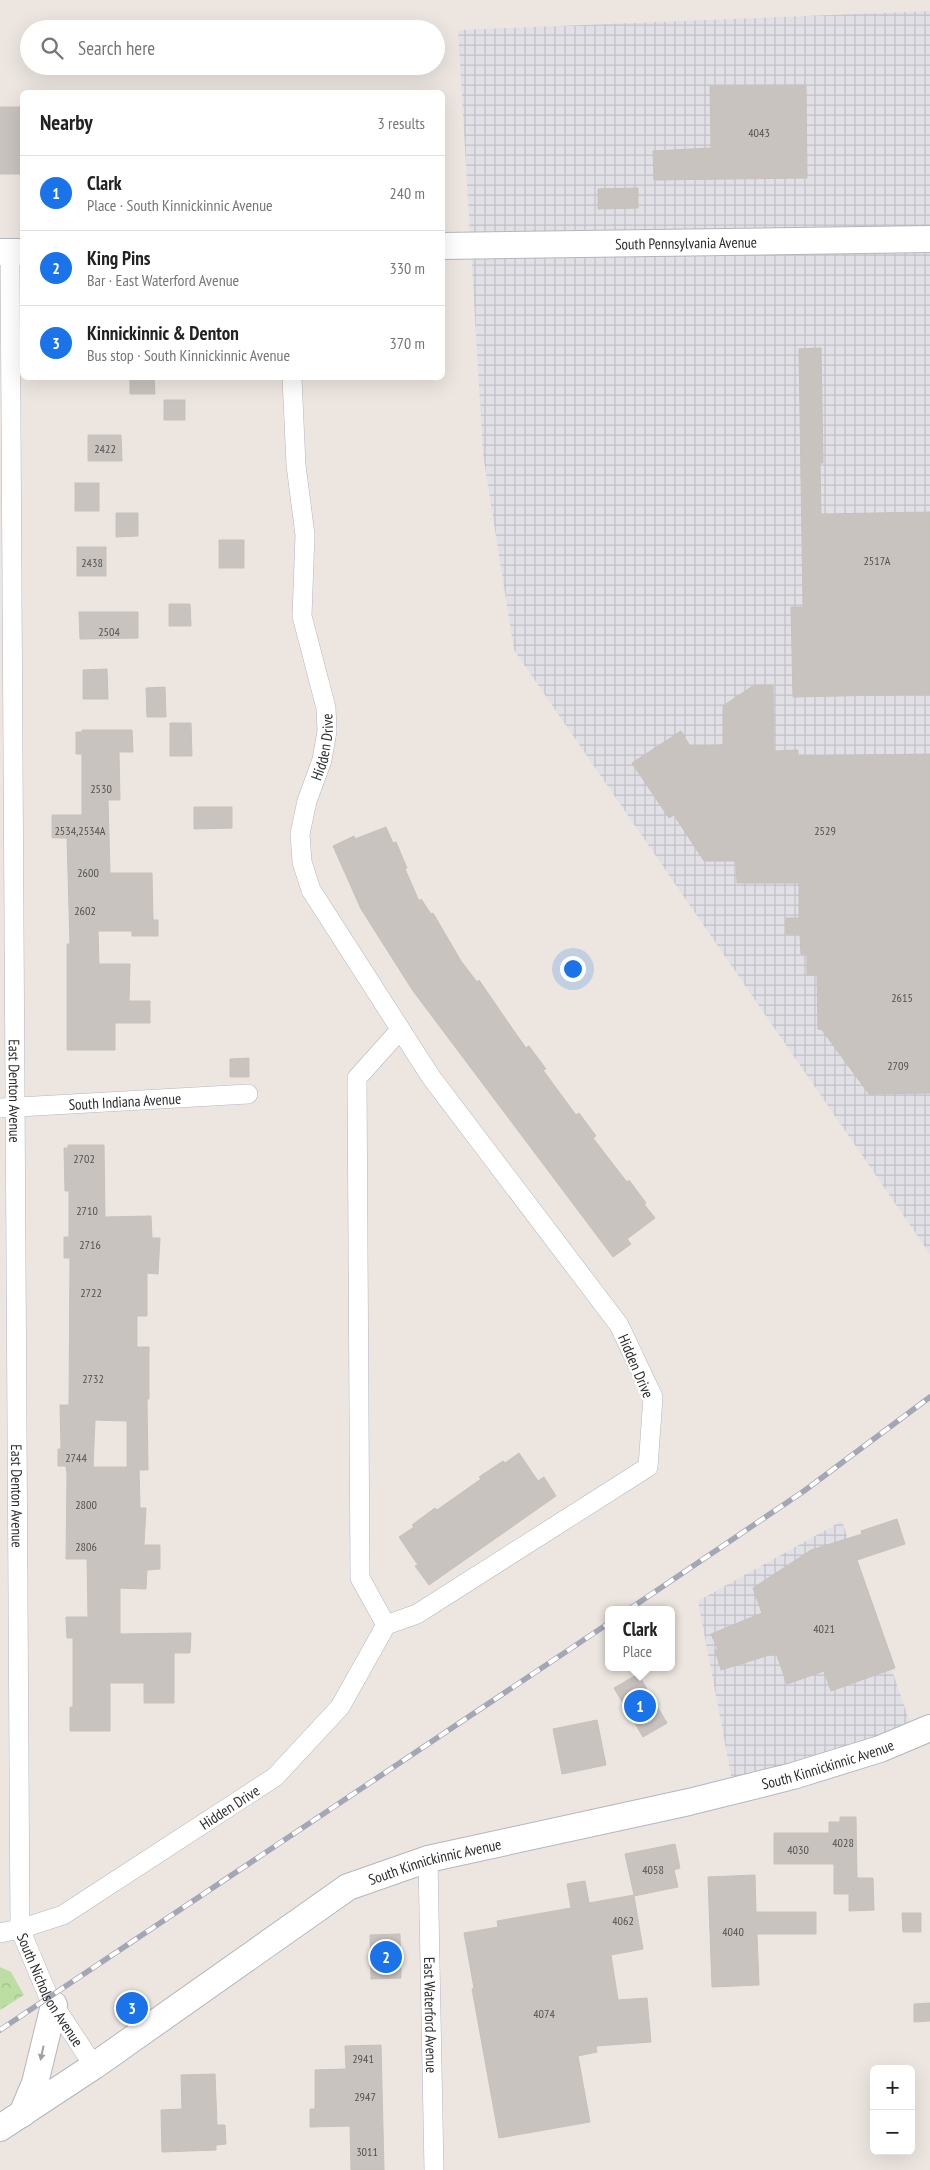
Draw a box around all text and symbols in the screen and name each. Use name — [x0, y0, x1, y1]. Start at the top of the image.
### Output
search box — [20, 20, 445, 75]
icon: search — [38, 34, 66, 62]
text: Search here — [78, 36, 155, 60]
text: Nearby — [40, 109, 93, 136]
text: 3 results — [378, 113, 425, 133]
house number: 4043 — [748, 125, 770, 140]
text: Clark — [87, 171, 122, 195]
text: 1 — [52, 183, 60, 203]
text: 240 m — [390, 183, 425, 203]
text: Place · South Kinnickinnic Avenue — [87, 195, 273, 215]
street label: South Pennsylvania Avenue — [615, 232, 757, 253]
text: King Pins — [87, 246, 151, 270]
text: 2 — [52, 258, 60, 278]
text: 330 m — [390, 258, 425, 278]
text: Bar · East Waterford Avenue — [87, 270, 239, 290]
text: Kinnickinnic & Denton — [87, 321, 239, 345]
text: 3 — [52, 333, 60, 353]
text: 370 m — [390, 333, 425, 353]
text: Bus stop · South Kinnickinnic Avenue — [87, 345, 290, 365]
house number: 2422 — [94, 441, 116, 456]
house number: 2517A — [863, 553, 891, 568]
house number: 2438 — [81, 555, 103, 570]
house number: 2504 — [98, 624, 120, 639]
street label: Hidden Drive — [306, 713, 337, 783]
house number: 2530 — [90, 781, 112, 796]
house number: 2534,2534A — [54, 823, 106, 838]
house number: 2529 — [814, 823, 836, 838]
house number: 2600 — [77, 865, 99, 880]
house number: 2602 — [74, 903, 96, 918]
your location — [560, 956, 586, 982]
house number: 2615 — [891, 990, 913, 1005]
street label: East Denton Avenue — [5, 1039, 25, 1143]
house number: 2709 — [887, 1058, 909, 1073]
street label: South Indiana Avenue — [68, 1088, 182, 1114]
house number: 2702 — [73, 1151, 95, 1166]
house number: 2710 — [76, 1203, 98, 1218]
house number: 2716 — [79, 1237, 101, 1252]
house number: 2722 — [80, 1285, 102, 1300]
street label: Hidden Drive — [614, 1331, 658, 1401]
house number: 2732 — [82, 1371, 104, 1386]
street label: East Denton Avenue — [8, 1444, 27, 1548]
house number: 2744 — [65, 1450, 87, 1465]
house number: 2800 — [75, 1497, 97, 1512]
house number: 2806 — [75, 1539, 97, 1554]
popup — [605, 1606, 675, 1671]
text: Clark — [623, 1617, 657, 1641]
house number: 4021 — [813, 1621, 835, 1636]
text: Place — [623, 1641, 652, 1661]
pin: 1 — [624, 1687, 656, 1725]
street label: South Kinnickinnic Avenue — [760, 1735, 897, 1793]
street label: Hidden Drive — [196, 1780, 263, 1833]
street label: South Kinnickinnic Avenue — [366, 1834, 503, 1889]
house number: 4028 — [832, 1835, 854, 1850]
house number: 4030 — [787, 1842, 809, 1857]
house number: 4058 — [642, 1862, 664, 1877]
house number: 4062 — [612, 1913, 634, 1928]
house number: 4040 — [722, 1924, 744, 1939]
street label: South Nicholson Avenue — [13, 1930, 88, 2050]
pin: 2 — [370, 1938, 402, 1976]
street label: East Waterford Avenue — [420, 1957, 442, 2073]
pin: 3 — [116, 1989, 148, 2027]
house number: 4074 — [533, 2006, 555, 2021]
one-way arrow — [38, 2045, 46, 2061]
house number: 2941 — [352, 2051, 374, 2066]
map controls — [870, 2065, 915, 2155]
button: + — [870, 2065, 915, 2110]
house number: 2947 — [354, 2089, 376, 2104]
button: − — [870, 2110, 915, 2155]
house number: 3011 — [356, 2144, 378, 2159]

